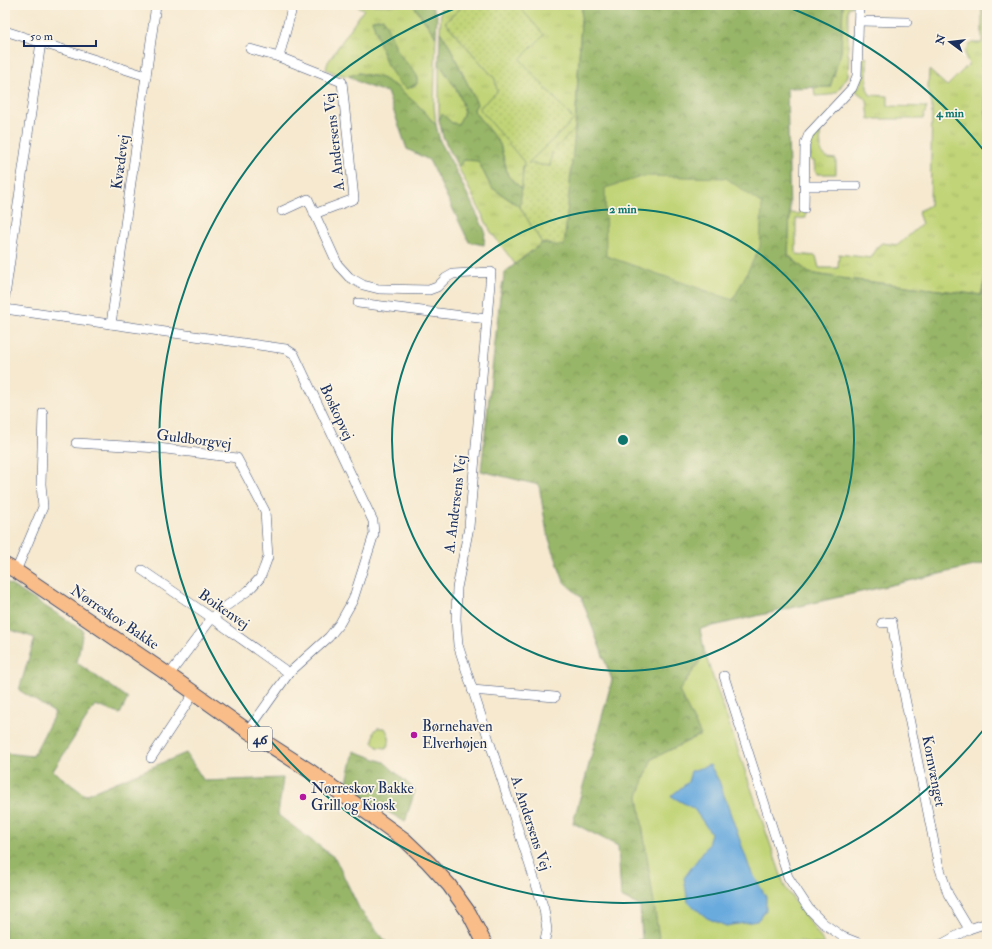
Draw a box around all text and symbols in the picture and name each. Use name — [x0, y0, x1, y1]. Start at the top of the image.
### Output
scale bar — [24, 22, 96, 48]
north arrow — [930, 22, 970, 62]
text: 50 m — [30, 29, 54, 44]
text: N — [933, 32, 949, 47]
street label: A. Andersens Vej — [320, 92, 349, 193]
text: 4 min — [935, 106, 965, 121]
street label: Kvædevej — [107, 133, 134, 191]
text: 2 min — [609, 202, 637, 217]
street label: Boskopvej — [314, 381, 358, 444]
street label: Guldborgvej — [155, 425, 233, 454]
centre of rings — [616, 433, 630, 447]
street label: A. Andersens Vej — [440, 454, 471, 555]
street label: Nørreskov Bakke — [67, 581, 163, 654]
street label: Boikenvej — [195, 585, 253, 634]
place label: Børnehaven Elverhøjen — [422, 717, 493, 753]
road number: 46 — [248, 727, 272, 751]
marker: Børnehaven Elverhøjen — [409, 730, 419, 740]
street label: Kornvænget — [917, 734, 950, 809]
street label: A. Andersens Vej — [506, 772, 555, 873]
place label: Nørreskov Bakke Grill og Kiosk — [311, 779, 414, 815]
marker: Nørreskov Bakke Grill og Kiosk — [298, 792, 308, 802]

